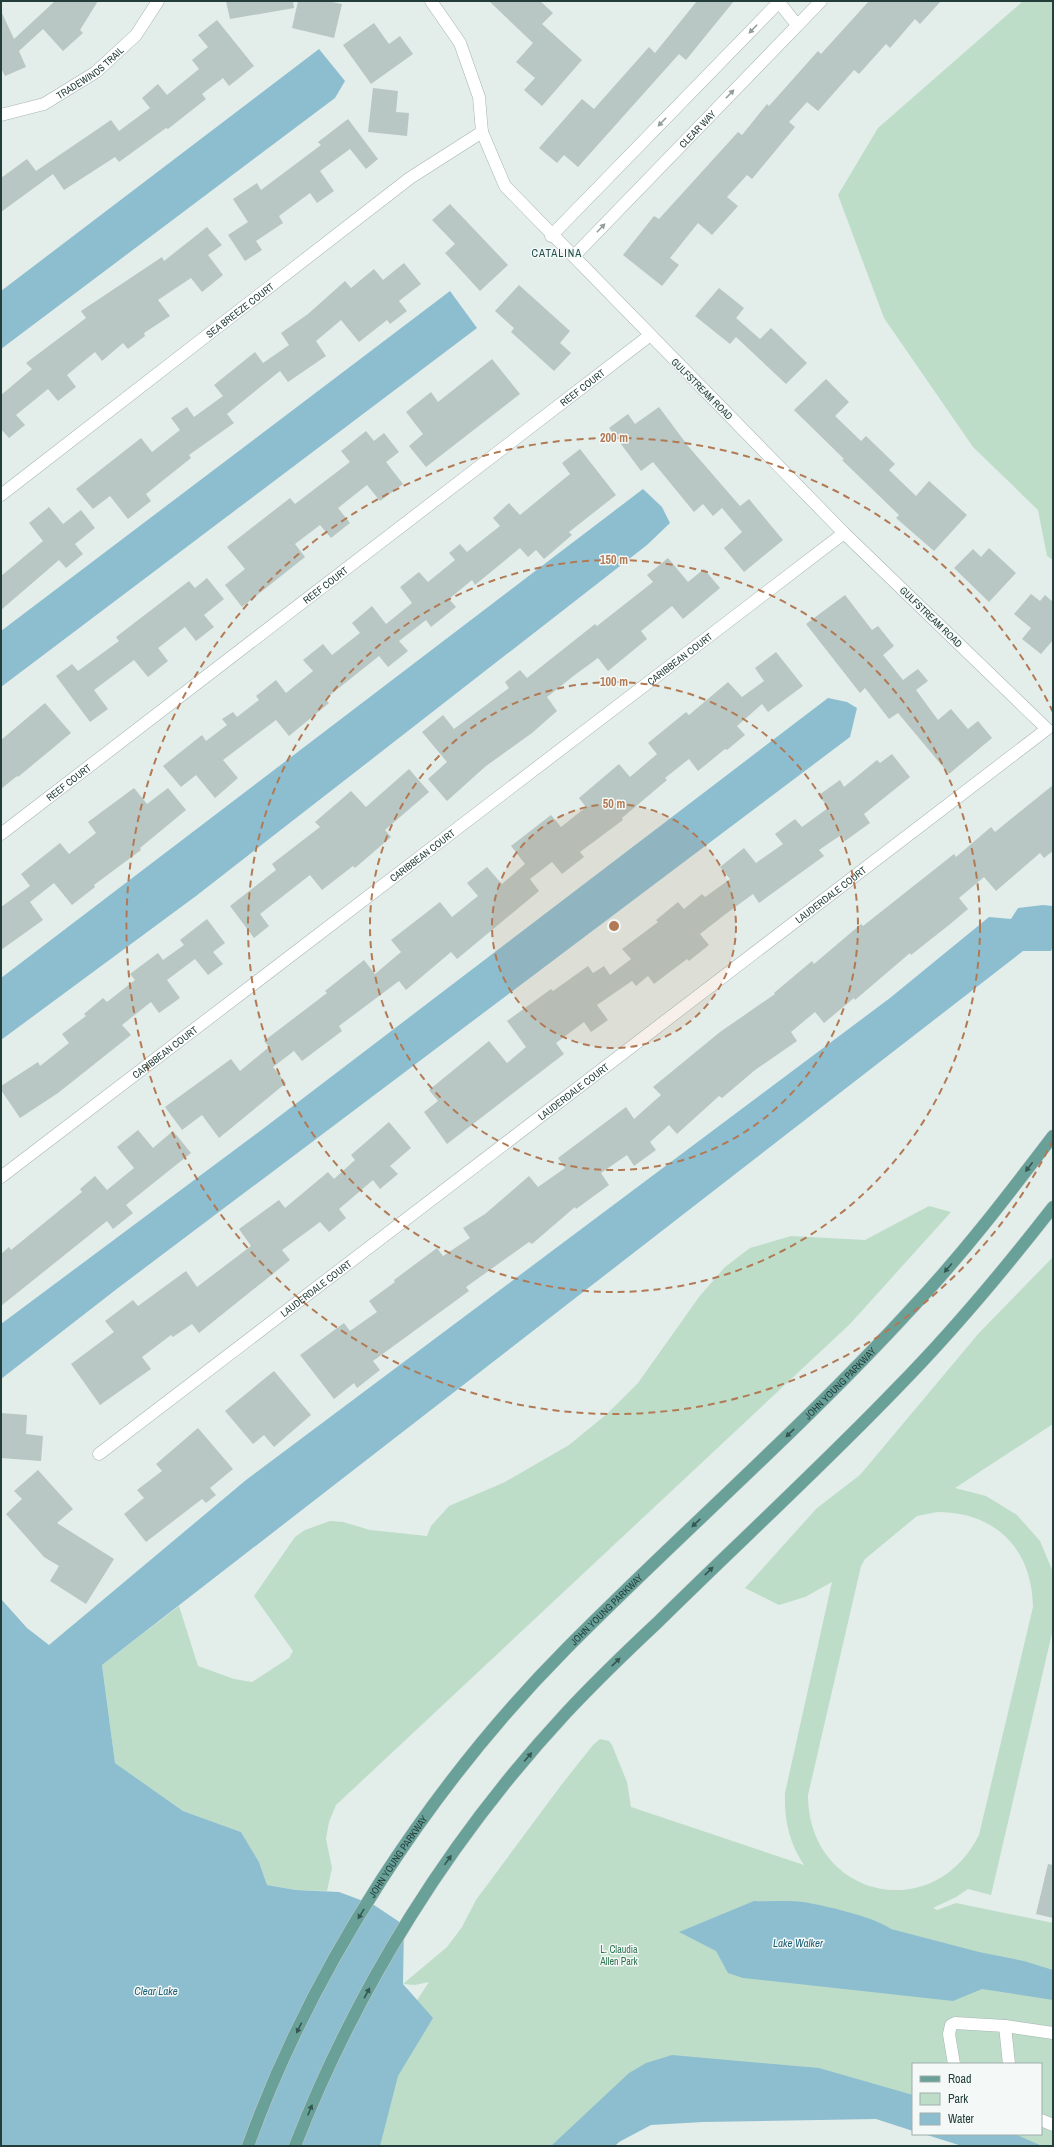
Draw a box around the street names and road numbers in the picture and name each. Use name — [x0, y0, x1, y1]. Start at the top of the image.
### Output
street label: TRADEWINDS TRAIL — [54, 43, 126, 102]
street label: CLEAR WAY — [676, 107, 719, 150]
street label: SEA BREEZE COURT — [203, 280, 276, 340]
street label: GULFSTREAM ROAD — [668, 355, 736, 423]
street label: REEF COURT — [557, 366, 607, 409]
street label: REEF COURT — [300, 563, 350, 606]
street label: GULFSTREAM ROAD — [897, 584, 965, 650]
street label: CARIBBEAN COURT — [644, 629, 715, 688]
street label: REEF COURT — [43, 761, 93, 804]
street label: CARIBBEAN COURT — [387, 826, 457, 884]
street label: LAUDERDALE COURT — [792, 863, 869, 926]
street label: CARIBBEAN COURT — [129, 1023, 200, 1081]
street label: LAUDERDALE COURT — [535, 1060, 611, 1123]
street label: LAUDERDALE COURT — [278, 1257, 354, 1319]
street label: JOHN YOUNG PARKWAY — [801, 1344, 879, 1422]
street label: JOHN YOUNG PARKWAY — [567, 1570, 646, 1648]
street label: JOHN YOUNG PARKWAY — [365, 1812, 430, 1900]

